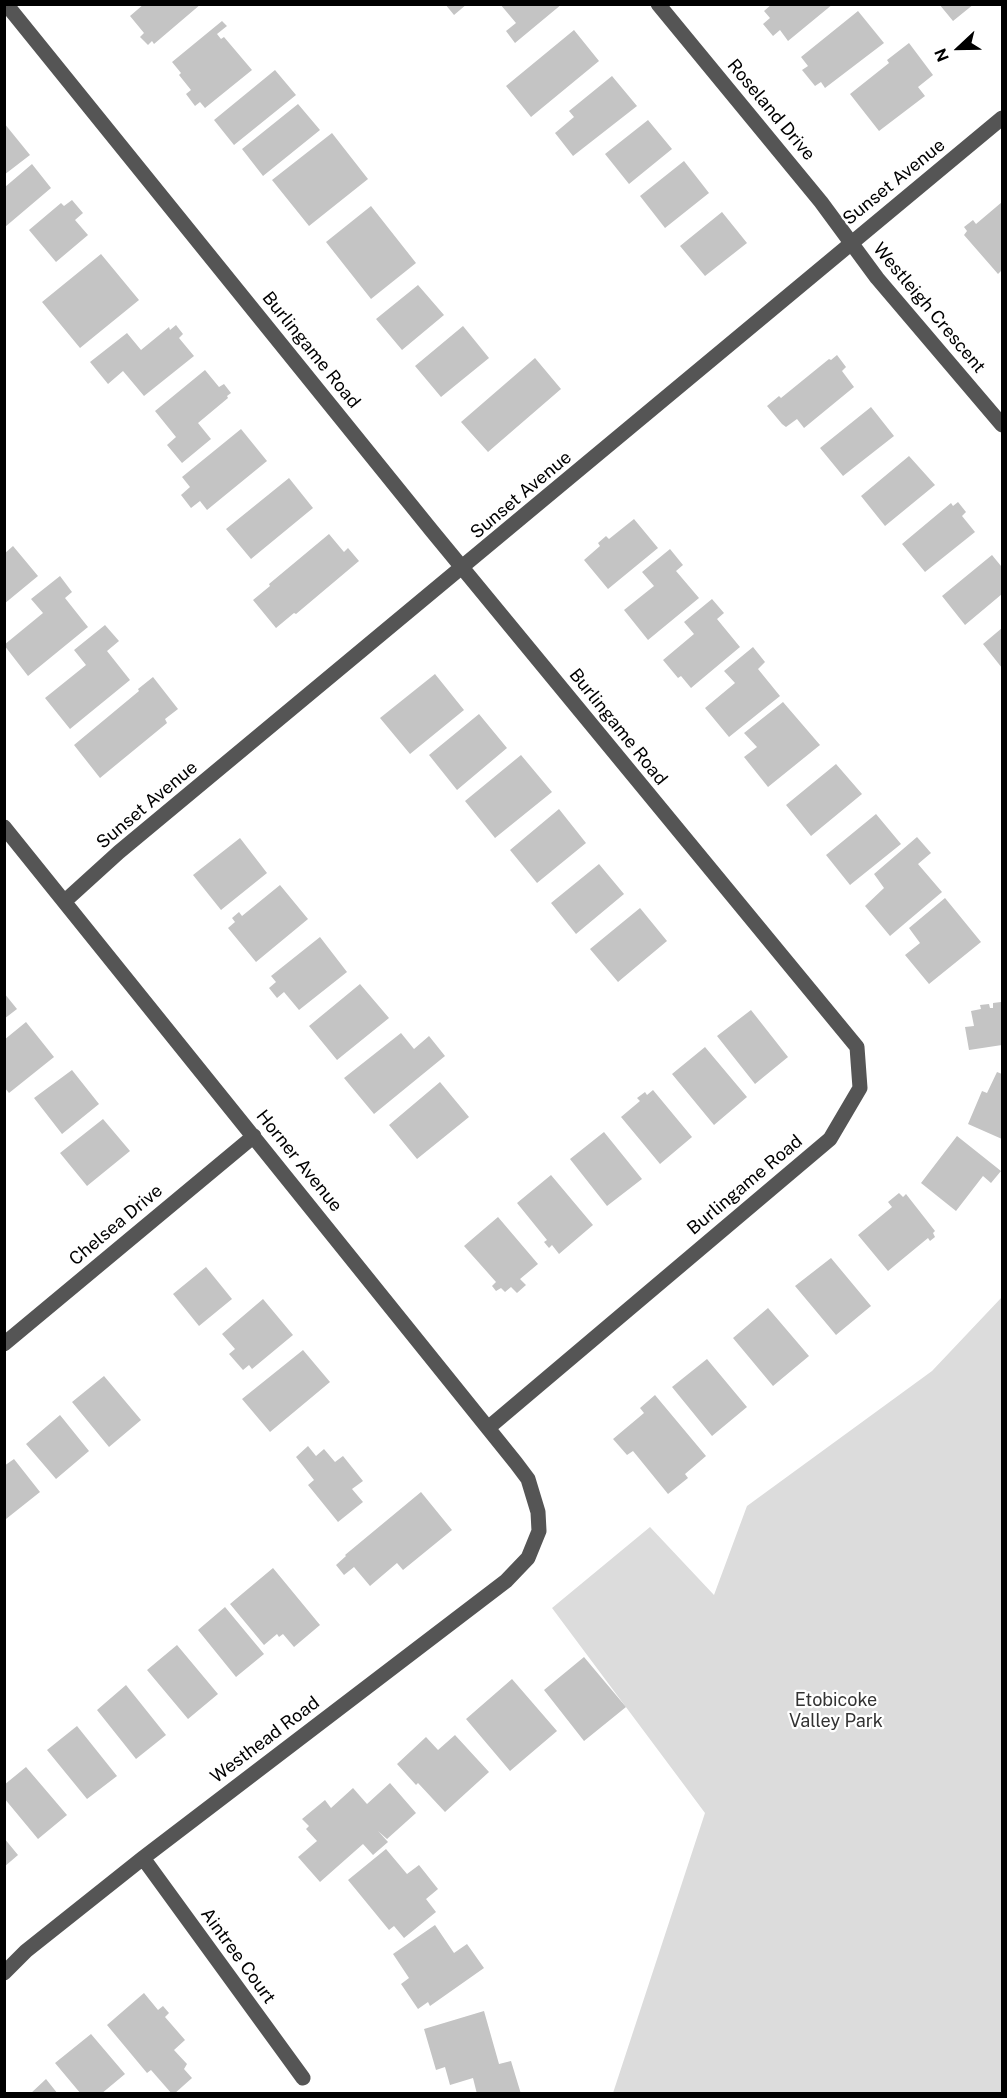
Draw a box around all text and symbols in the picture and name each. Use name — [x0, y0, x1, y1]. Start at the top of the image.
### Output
north arrow — [929, 18, 989, 78]
text: N — [931, 46, 953, 64]
street label: Roseland Drive — [722, 55, 820, 165]
street label: Sunset Avenue — [839, 134, 949, 230]
street label: Westleigh Crescent — [868, 238, 990, 378]
street label: Burlingame Road — [257, 287, 365, 413]
street label: Sunset Avenue — [466, 447, 576, 543]
street label: Burlingame Road — [564, 664, 672, 790]
street label: Sunset Avenue — [92, 757, 202, 853]
street label: Horner Avenue — [251, 1106, 347, 1216]
street label: Burlingame Road — [683, 1131, 807, 1239]
street label: Chelsea Drive — [65, 1180, 167, 1270]
park label: Etobicoke Valley Park — [789, 1689, 883, 1732]
street label: Westhead Road — [206, 1692, 324, 1788]
street label: Aintree Court — [196, 1904, 280, 2008]

